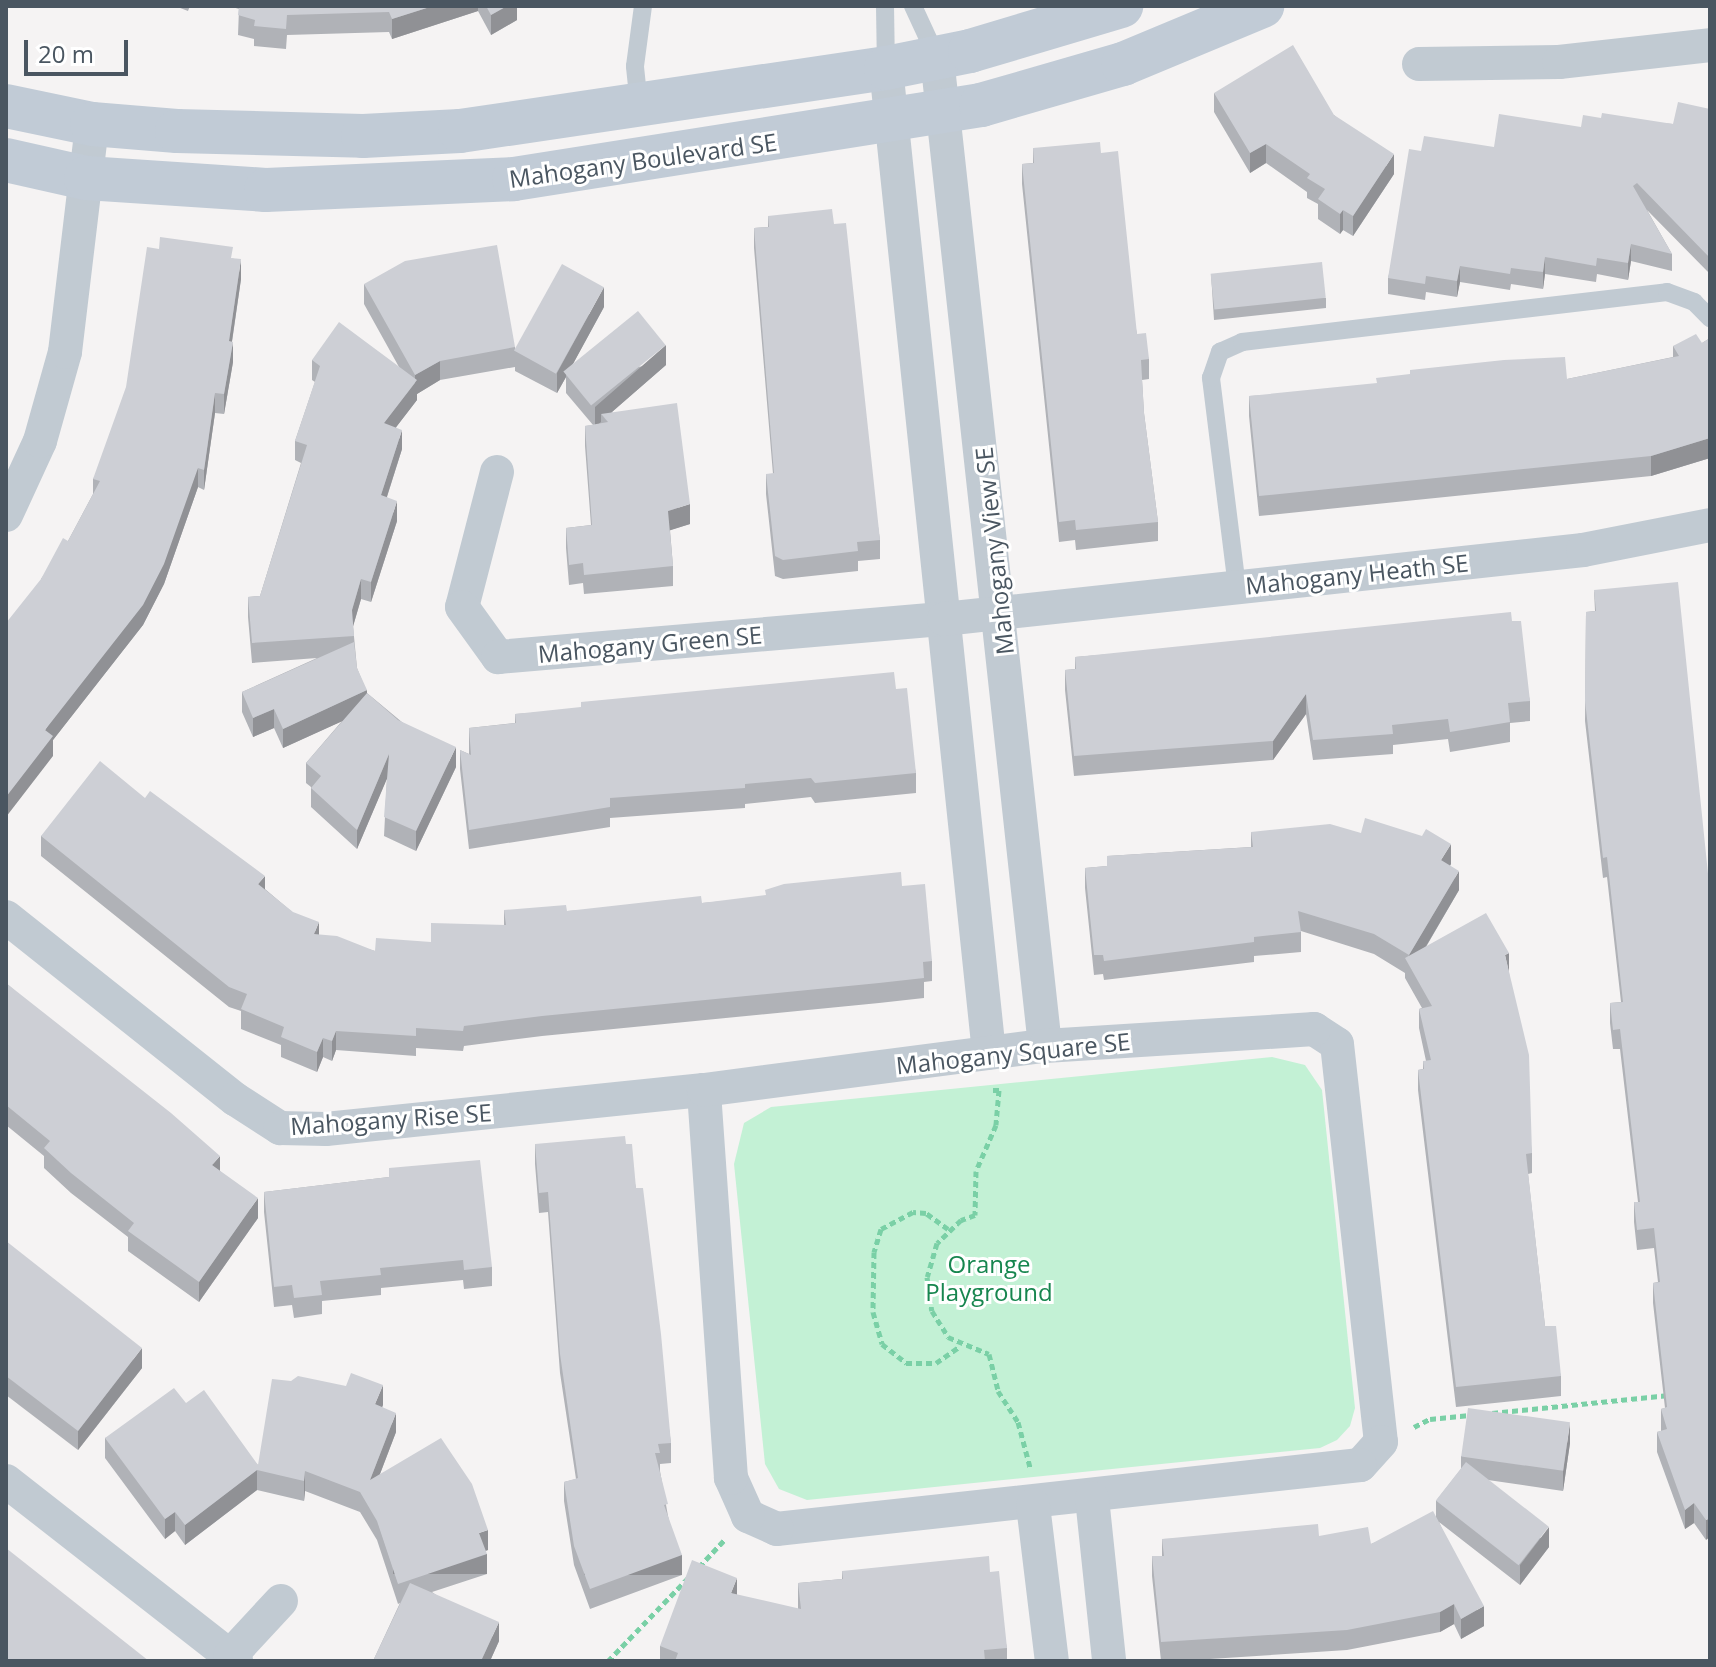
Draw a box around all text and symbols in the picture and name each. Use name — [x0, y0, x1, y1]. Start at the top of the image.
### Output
scale bar — [28, 24, 132, 74]
text: 20 m — [38, 37, 94, 70]
street label: Mahogany Boulevard SE — [507, 127, 779, 193]
street label: Mahogany View SE — [969, 446, 1019, 656]
street label: Mahogany Heath SE — [1244, 548, 1470, 600]
street label: Mahogany Green SE — [537, 620, 763, 668]
street label: Mahogany Square SE — [894, 1026, 1132, 1080]
street label: Mahogany Rise SE — [289, 1098, 493, 1140]
park label: Orange Playground — [925, 1250, 1053, 1306]

